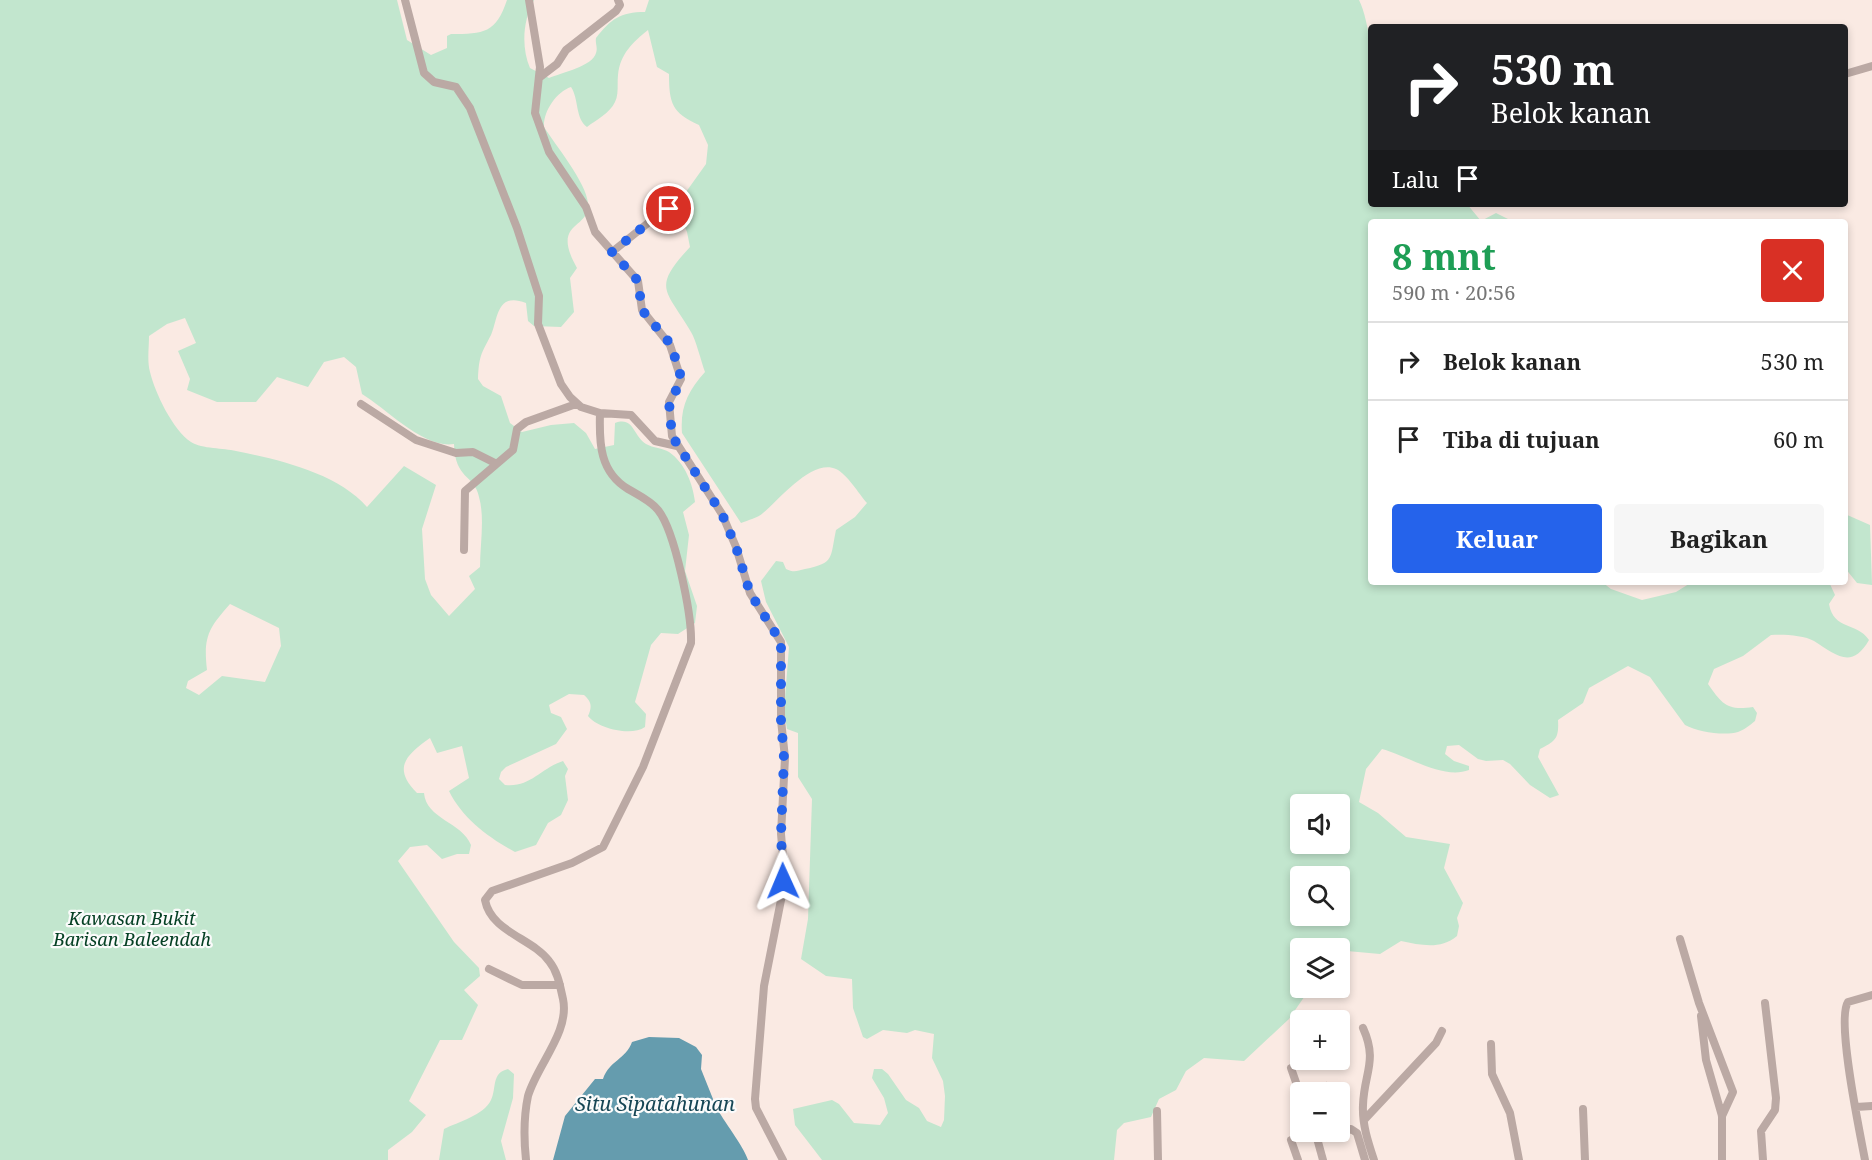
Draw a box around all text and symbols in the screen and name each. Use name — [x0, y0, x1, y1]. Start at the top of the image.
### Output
text: 530 m — [1491, 40, 1615, 97]
icon: right — [1392, 48, 1470, 126]
text: Belok kanan — [1491, 94, 1651, 131]
icon: arrive — [1451, 162, 1484, 195]
text: Lalu — [1392, 164, 1439, 194]
pin — [643, 183, 694, 234]
icon: arrive — [652, 192, 685, 225]
text: 8 mnt — [1392, 232, 1496, 281]
button: close — [1761, 239, 1824, 302]
text: 590 m · 20:56 — [1392, 279, 1515, 306]
icon: right — [1392, 345, 1425, 378]
text: Belok kanan — [1443, 346, 1581, 376]
text: 530 m — [1761, 346, 1824, 376]
icon: arrive — [1392, 423, 1425, 456]
text: Tiba di tujuan — [1443, 424, 1600, 454]
text: 60 m — [1773, 424, 1824, 454]
button: Keluar — [1392, 504, 1602, 573]
button: Bagikan — [1614, 504, 1824, 573]
map controls — [1290, 794, 1350, 1142]
button: sound — [1290, 794, 1350, 854]
position arrow — [751, 849, 815, 913]
button: search — [1290, 866, 1350, 926]
park label: Kawasan Bukit Barisan Baleendah — [52, 906, 211, 951]
button: layers — [1290, 938, 1350, 998]
button: + — [1290, 1010, 1350, 1070]
button: − — [1290, 1082, 1350, 1142]
water label: Situ Sipatahunan — [575, 1090, 735, 1117]

